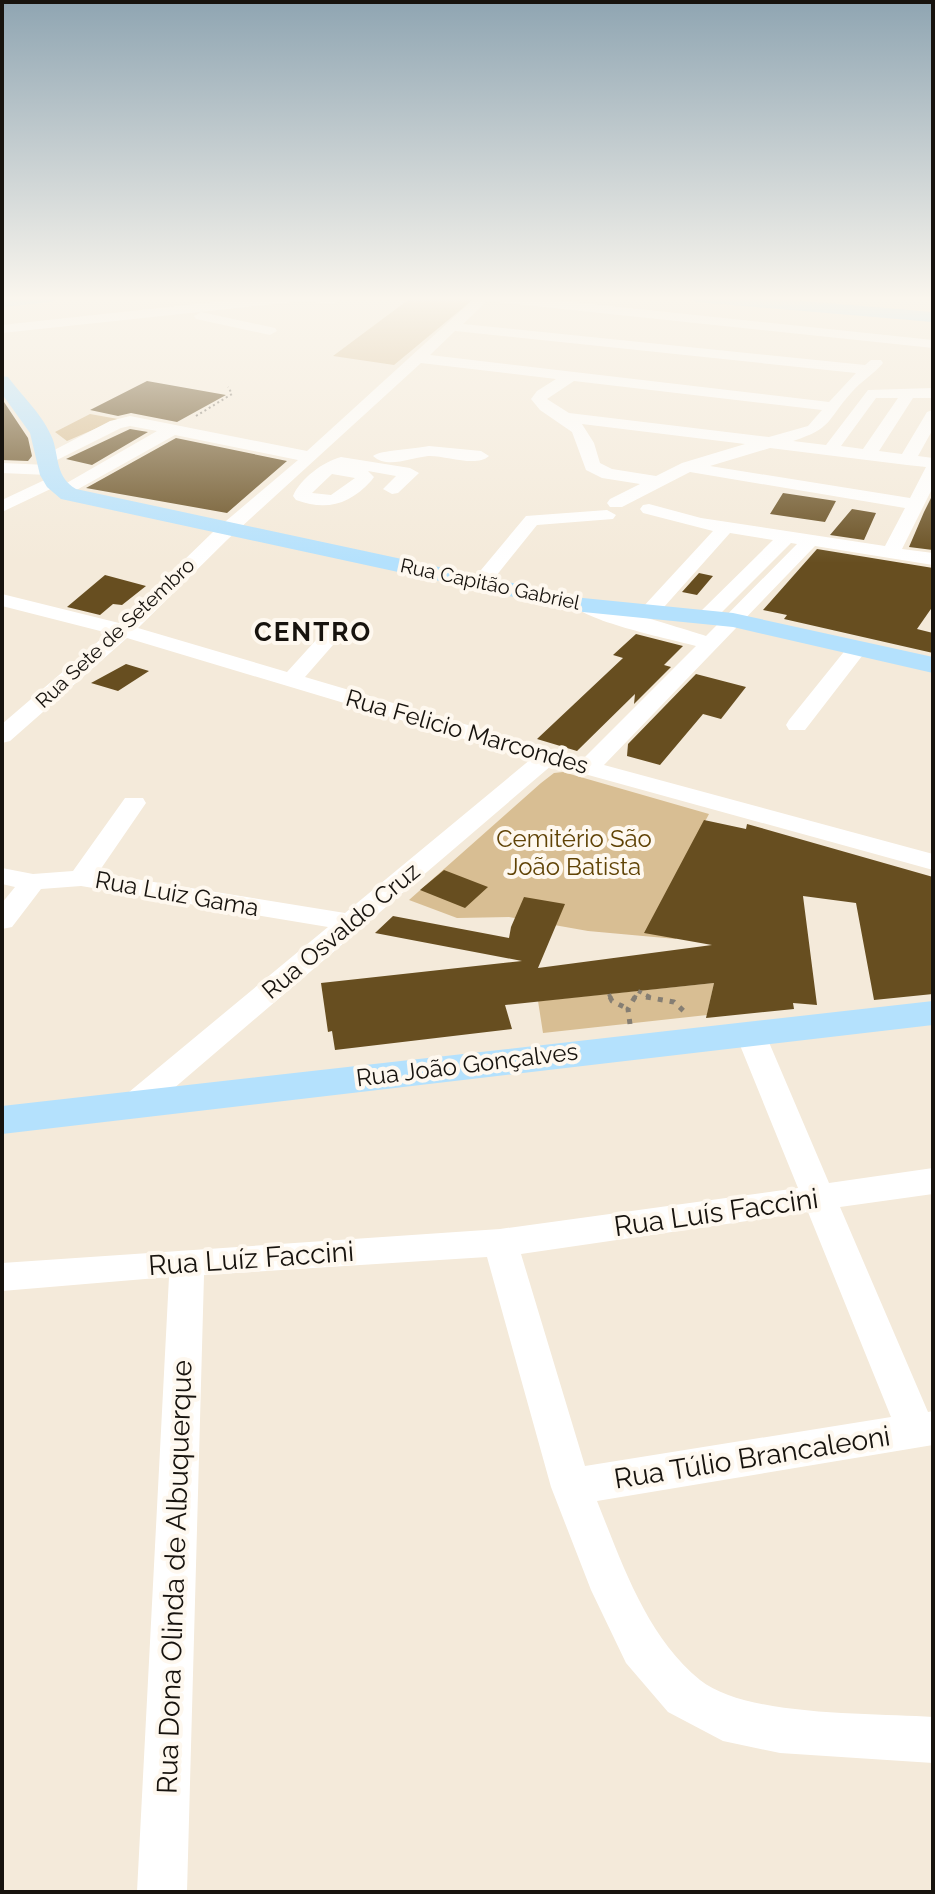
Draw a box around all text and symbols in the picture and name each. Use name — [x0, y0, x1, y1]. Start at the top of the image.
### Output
street label: Rua Sete de Setembro — [31, 553, 200, 713]
street label: Rua Capitão Gabriel — [398, 553, 582, 615]
district label: CENTRO — [254, 617, 372, 647]
street label: Rua Felicio Marcondes — [343, 683, 592, 780]
park label: Cemitério São João Batista — [496, 824, 652, 881]
street label: Rua Osvaldo Cruz — [256, 856, 425, 1005]
street label: Rua Luiz Gama — [93, 865, 261, 922]
street label: Rua João Gonçalves — [354, 1037, 580, 1093]
street label: Rua Luís Faccini — [612, 1182, 820, 1243]
street label: Rua Luíz Faccini — [147, 1235, 355, 1282]
street label: Rua Dona Olinda de Albuquerque — [150, 1360, 199, 1795]
street label: Rua Túlio Brancaleoni — [612, 1419, 892, 1496]

